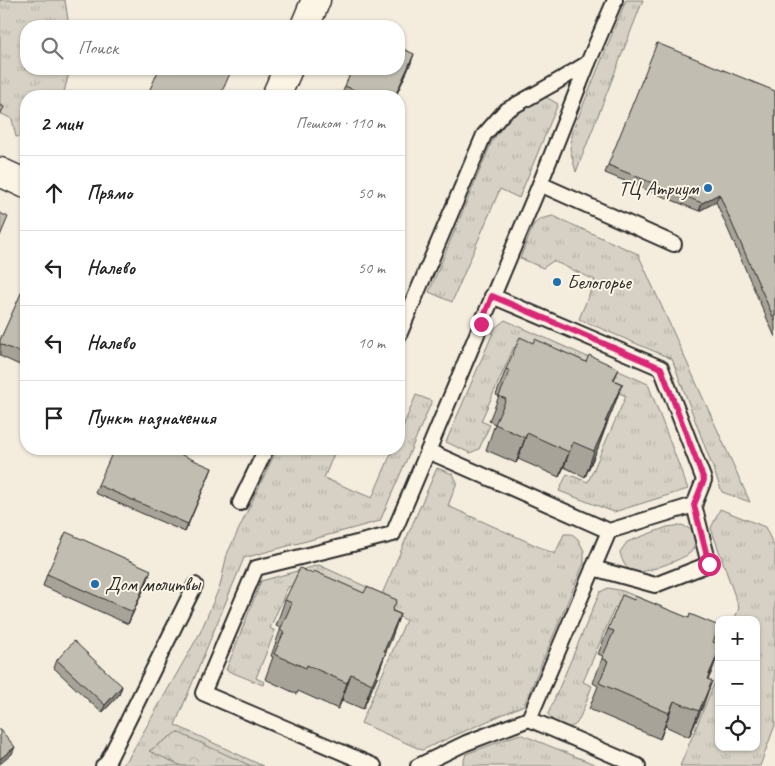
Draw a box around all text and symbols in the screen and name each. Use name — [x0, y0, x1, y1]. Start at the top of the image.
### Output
search box — [20, 20, 405, 75]
icon: search — [38, 34, 66, 62]
text: Поиск — [78, 36, 118, 60]
text: 2 мин — [40, 110, 83, 136]
text: Пешком · 110 m — [296, 113, 385, 133]
place label: ТЦ Атриум — [618, 176, 700, 201]
icon: ahead — [40, 179, 68, 207]
text: Прямо — [87, 181, 132, 205]
marker: ТЦ Атриум — [702, 182, 714, 194]
text: 50 m — [358, 183, 385, 203]
icon: left — [40, 254, 68, 282]
text: Налево — [87, 256, 135, 280]
text: 50 m — [358, 258, 385, 278]
place label: Белогорье — [567, 270, 632, 295]
marker: Белогорье — [551, 276, 563, 288]
route end — [470, 313, 493, 336]
icon: left — [40, 329, 68, 357]
text: Налево — [87, 331, 135, 355]
text: 10 m — [358, 333, 385, 353]
icon: arrive — [40, 404, 68, 432]
text: Пункт назначения — [87, 406, 216, 430]
route start — [698, 553, 721, 576]
place label: Дом молитвы — [105, 572, 202, 597]
marker: Дом молитвы — [89, 578, 101, 590]
map controls — [715, 616, 760, 751]
button: + — [715, 616, 760, 661]
button: − — [715, 661, 760, 706]
button: locate — [715, 706, 760, 751]

